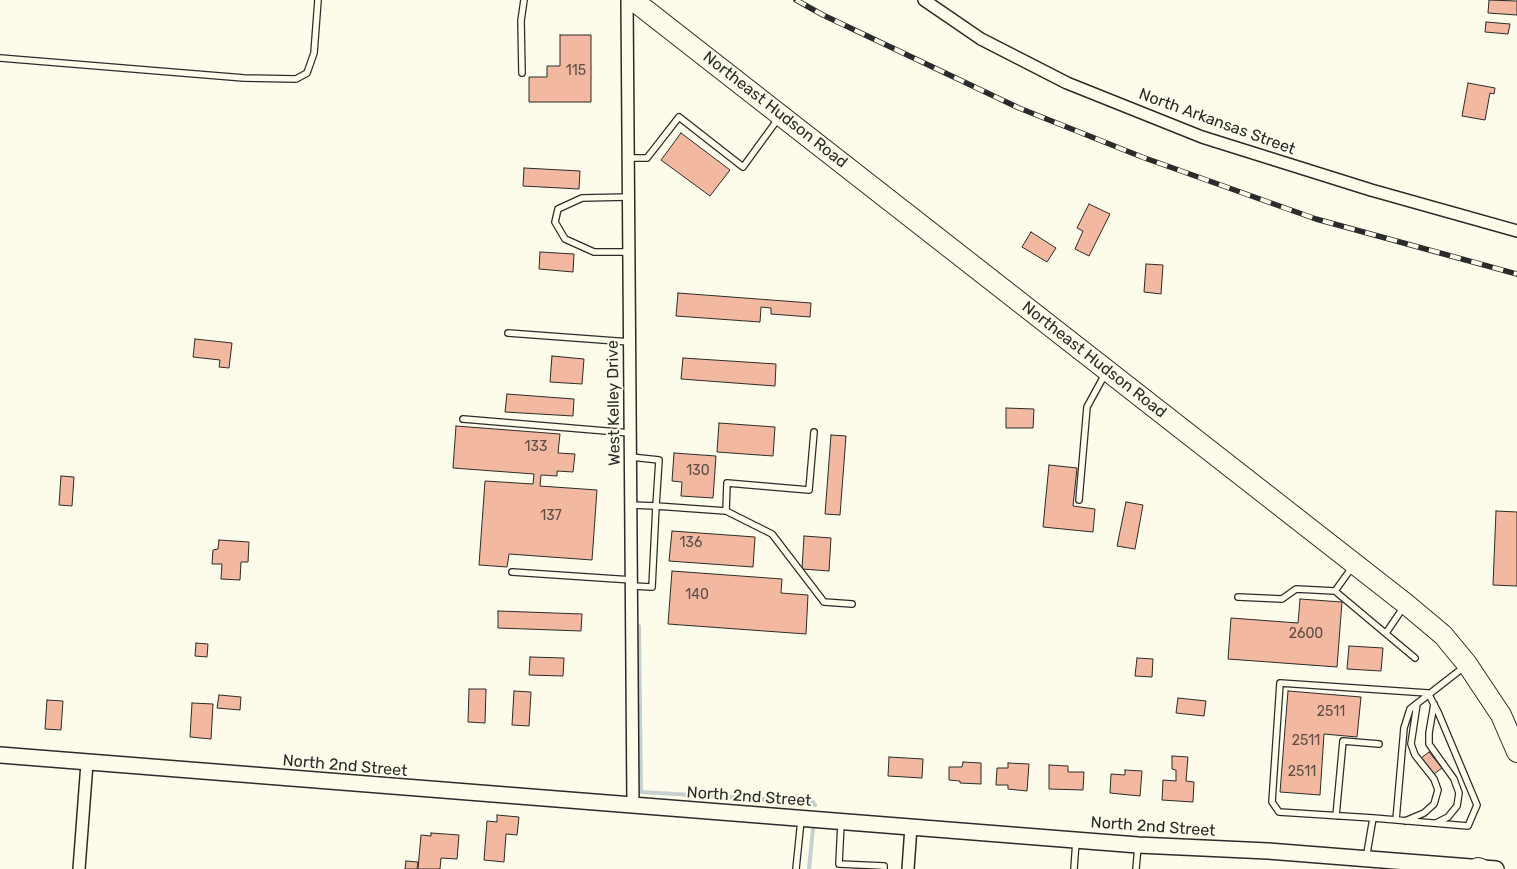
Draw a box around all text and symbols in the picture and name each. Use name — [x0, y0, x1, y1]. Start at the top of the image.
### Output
street label: Northeast Hudson Road — [699, 48, 851, 172]
house number: 115 — [566, 63, 586, 79]
street label: North Arkansas Street — [1136, 85, 1298, 159]
street label: Northeast Hudson Road — [1018, 298, 1170, 422]
street label: West Kelley Drive — [603, 340, 625, 466]
house number: 133 — [525, 439, 547, 455]
house number: 130 — [686, 463, 710, 479]
house number: 137 — [540, 508, 562, 524]
house number: 136 — [680, 535, 702, 551]
house number: 140 — [685, 587, 709, 603]
house number: 2600 — [1289, 626, 1323, 642]
house number: 2511 — [1317, 704, 1345, 720]
house number: 2511 — [1292, 733, 1320, 749]
street label: North 2nd Street — [282, 751, 408, 781]
house number: 2511 — [1288, 764, 1316, 780]
street label: North 2nd Street — [686, 783, 812, 811]
street label: North 2nd Street — [1090, 813, 1216, 841]

